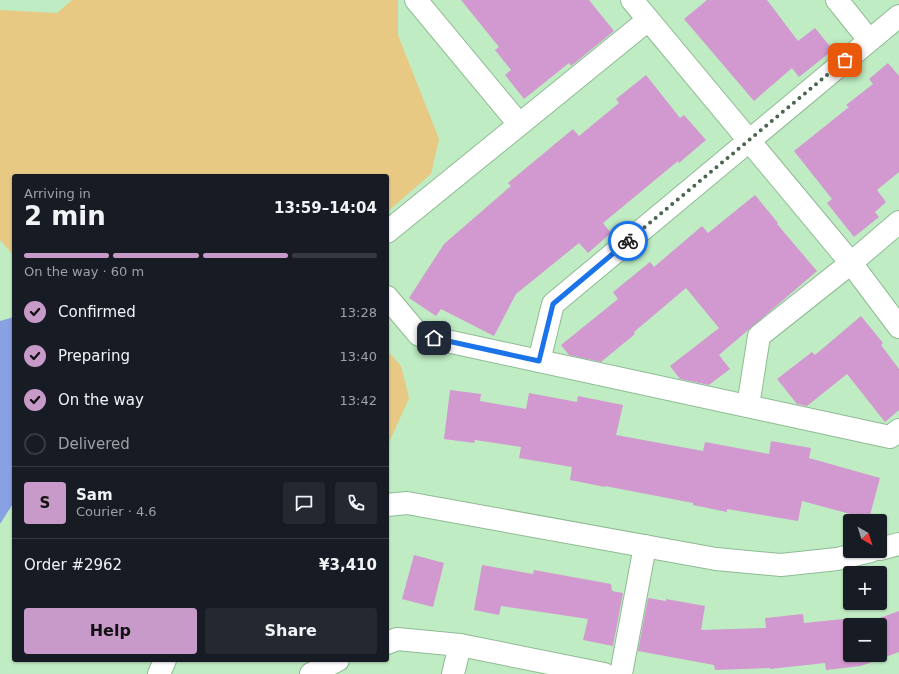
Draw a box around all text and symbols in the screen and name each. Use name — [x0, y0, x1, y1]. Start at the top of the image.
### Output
pin — [828, 43, 862, 77]
icon: bag — [834, 49, 856, 71]
text: Arriving in — [24, 186, 91, 201]
text: 13:59–14:04 — [274, 199, 377, 217]
text: 2 min — [24, 201, 106, 231]
courier — [608, 221, 648, 261]
icon: bike — [617, 230, 639, 252]
text: On the way · 60 m — [24, 264, 144, 279]
icon: check — [24, 301, 46, 323]
text: Confirmed — [58, 303, 136, 321]
text: 13:28 — [340, 305, 377, 320]
pin — [417, 321, 451, 355]
icon: home — [423, 327, 445, 349]
icon: check — [24, 345, 46, 367]
text: Preparing — [58, 347, 130, 365]
text: 13:40 — [340, 349, 377, 364]
icon: check — [24, 389, 46, 411]
text: On the way — [58, 391, 144, 409]
text: 13:42 — [340, 393, 377, 408]
text: Delivered — [58, 435, 130, 453]
button: chat — [283, 482, 325, 524]
button: phone — [335, 482, 377, 524]
text: Sam — [76, 486, 113, 504]
text: S — [40, 494, 50, 512]
text: Courier · 4.6 — [76, 504, 157, 519]
north arrow — [843, 514, 887, 558]
map controls — [843, 514, 887, 662]
text: Order #2962 — [24, 556, 122, 574]
text: ¥3,410 — [319, 556, 377, 574]
button: + — [843, 566, 887, 610]
button: Help — [24, 608, 197, 654]
button: Share — [205, 608, 377, 654]
button: − — [843, 618, 887, 662]

